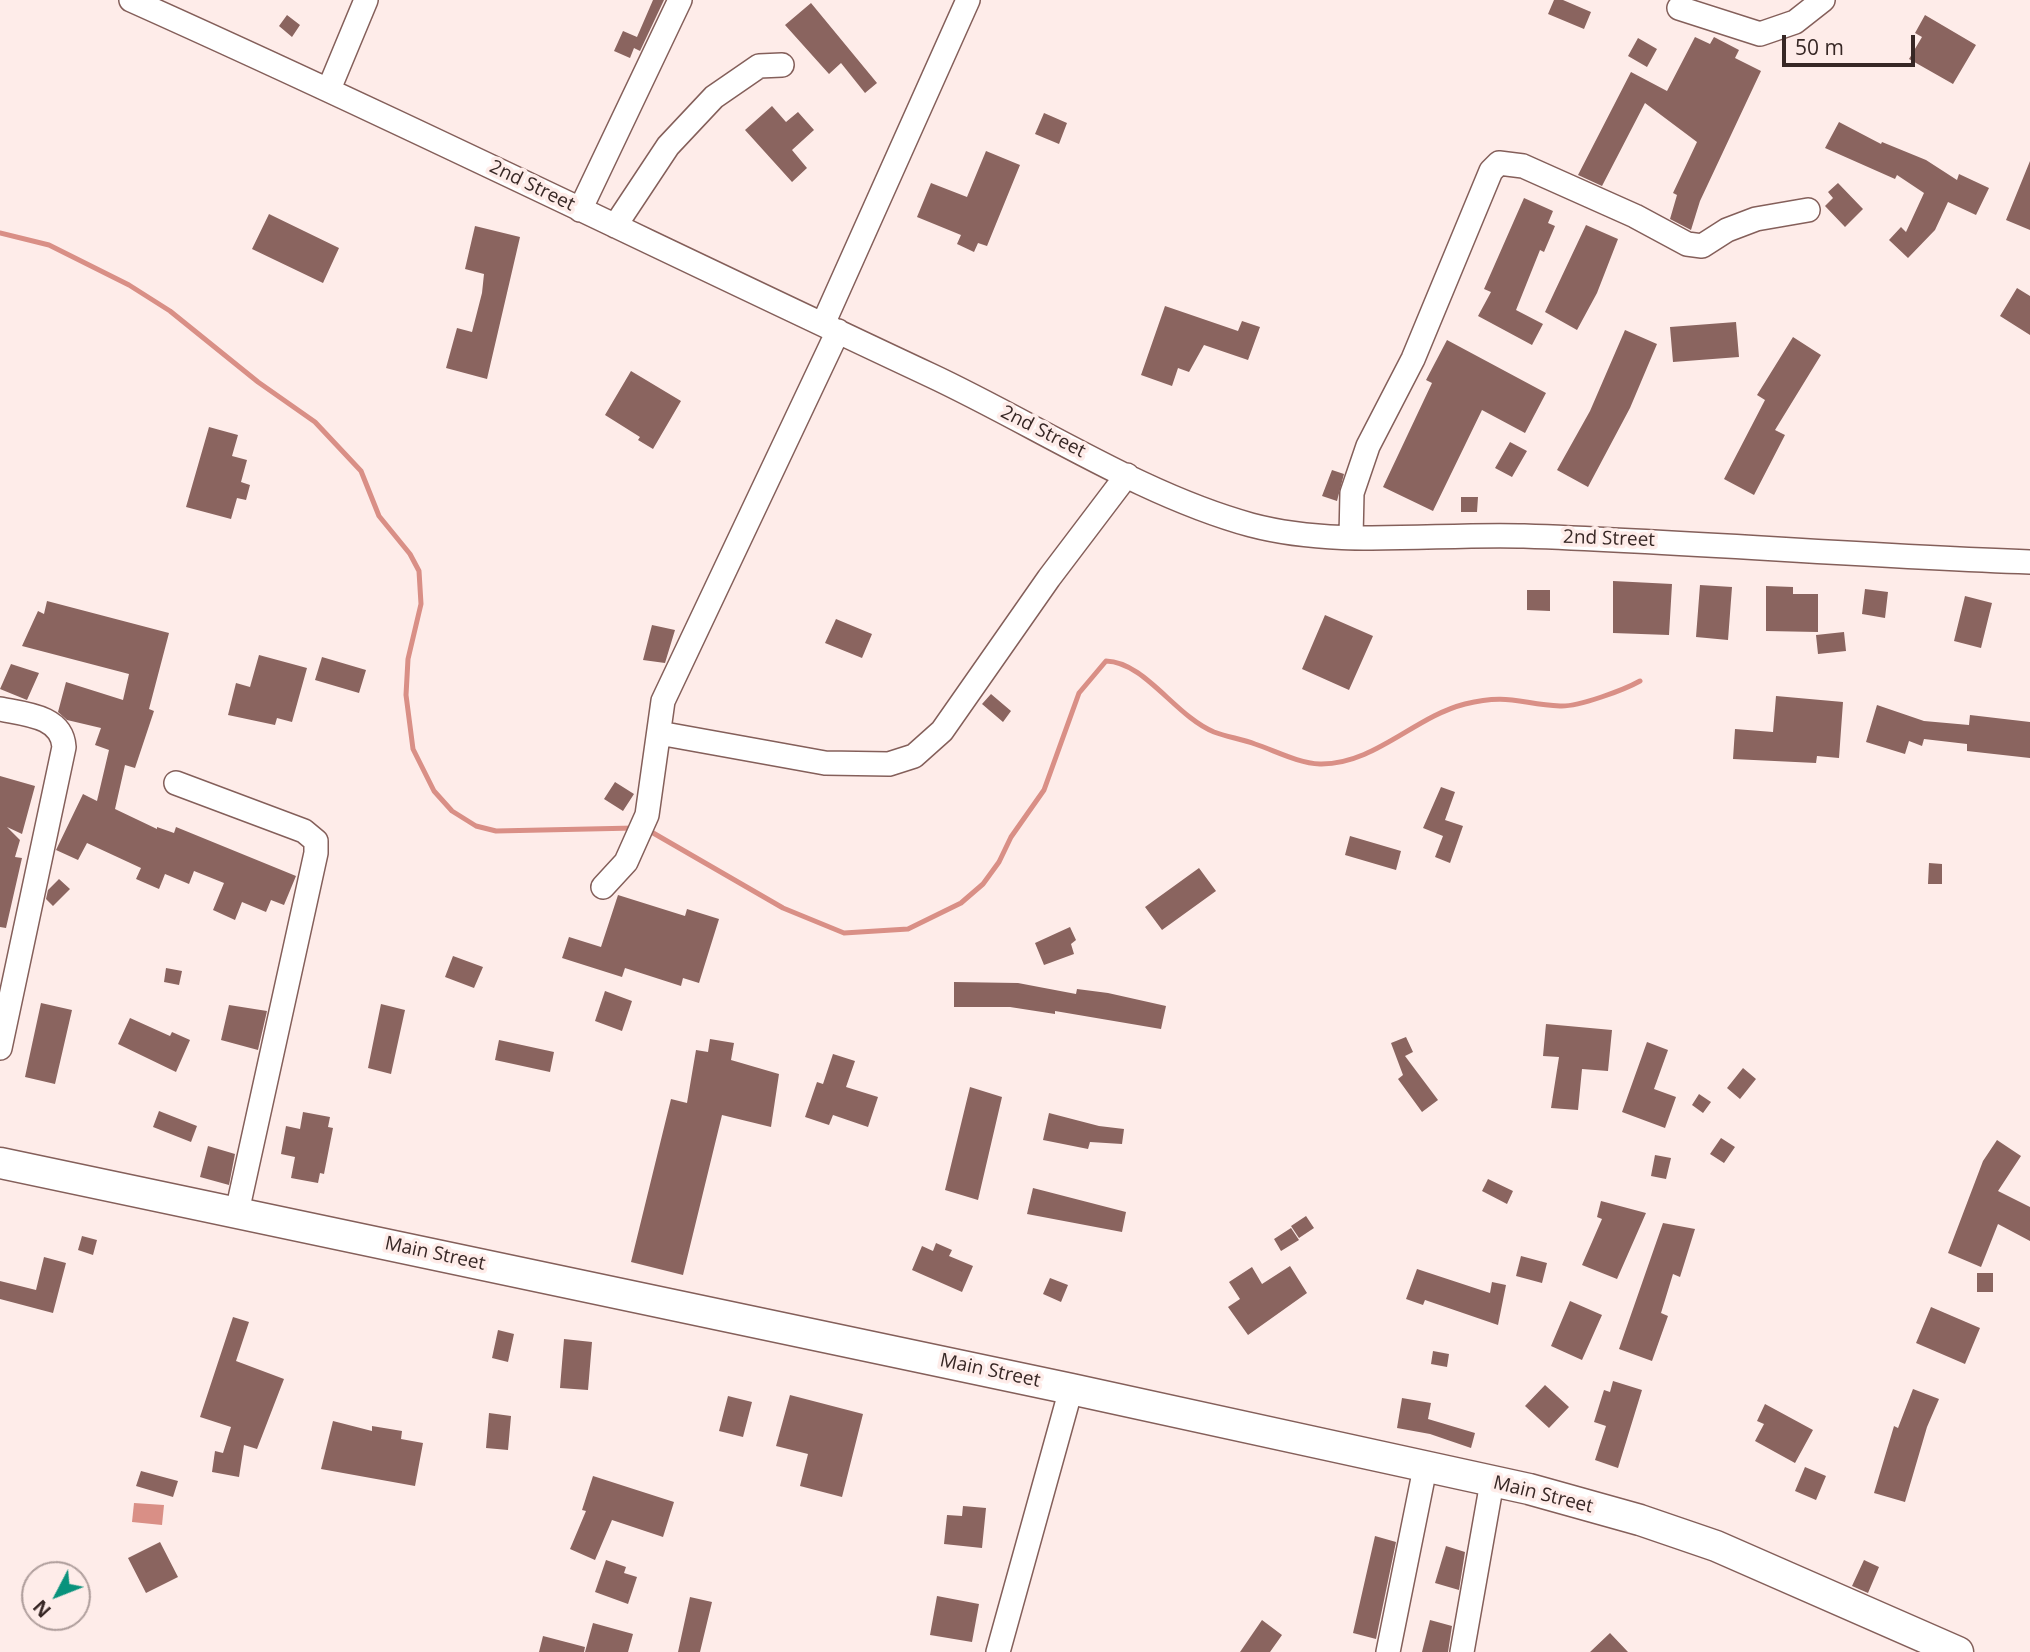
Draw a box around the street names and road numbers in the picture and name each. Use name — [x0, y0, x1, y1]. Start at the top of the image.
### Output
street label: 2nd Street — [486, 156, 578, 216]
street label: 2nd Street — [997, 401, 1089, 463]
street label: 2nd Street — [1563, 526, 1655, 552]
street label: Main Street — [383, 1232, 487, 1276]
street label: Main Street — [938, 1349, 1042, 1393]
street label: Main Street — [1491, 1472, 1595, 1518]

